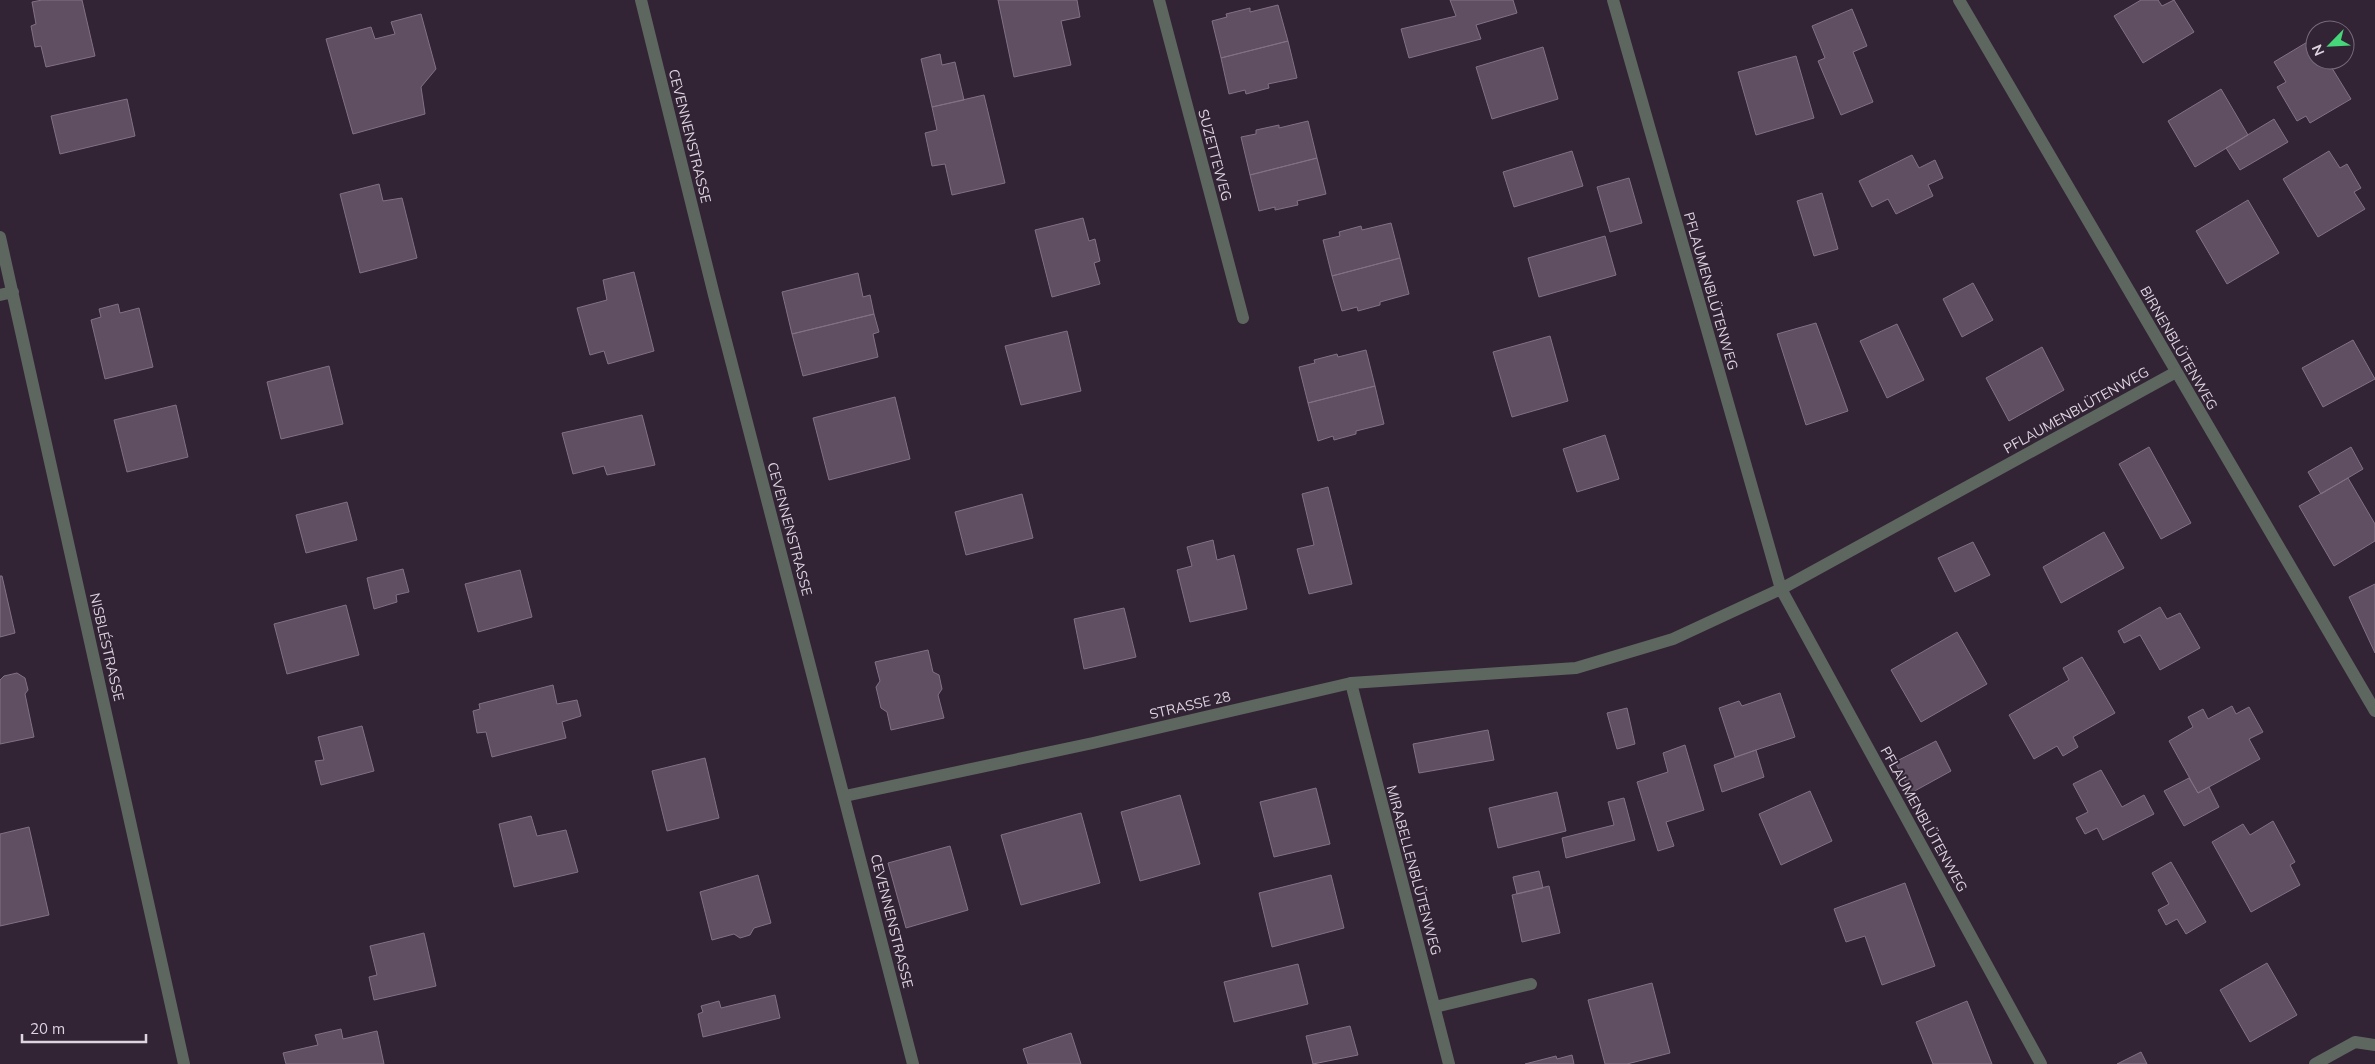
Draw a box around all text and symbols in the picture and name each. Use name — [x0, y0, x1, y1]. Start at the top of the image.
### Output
north arrow — [2305, 20, 2355, 70]
text: N — [2308, 42, 2328, 59]
street label: CEVENNENSTRASSE — [665, 67, 715, 205]
street label: SUZETTEWEG — [1194, 107, 1236, 203]
street label: PFLAUMENBLÜTENWEG — [1680, 210, 1742, 372]
street label: BIRNENBLÜTENWEG — [2136, 283, 2222, 413]
street label: PFLAUMENBLÜTENWEG — [2000, 362, 2152, 458]
street label: CEVENNENSTRASSE — [763, 460, 817, 598]
street label: NISBLÉSTRASSE — [86, 591, 128, 703]
street label: STRASSE 28 — [1148, 687, 1232, 723]
street label: PFLAUMENBLÜTENWEG — [1876, 743, 1972, 895]
street label: MIRABELLENBLÜTENWEG — [1383, 783, 1445, 957]
street label: CEVENNENSTRASSE — [867, 852, 917, 990]
scale bar — [22, 1012, 146, 1044]
text: 20 m — [30, 1019, 65, 1038]

